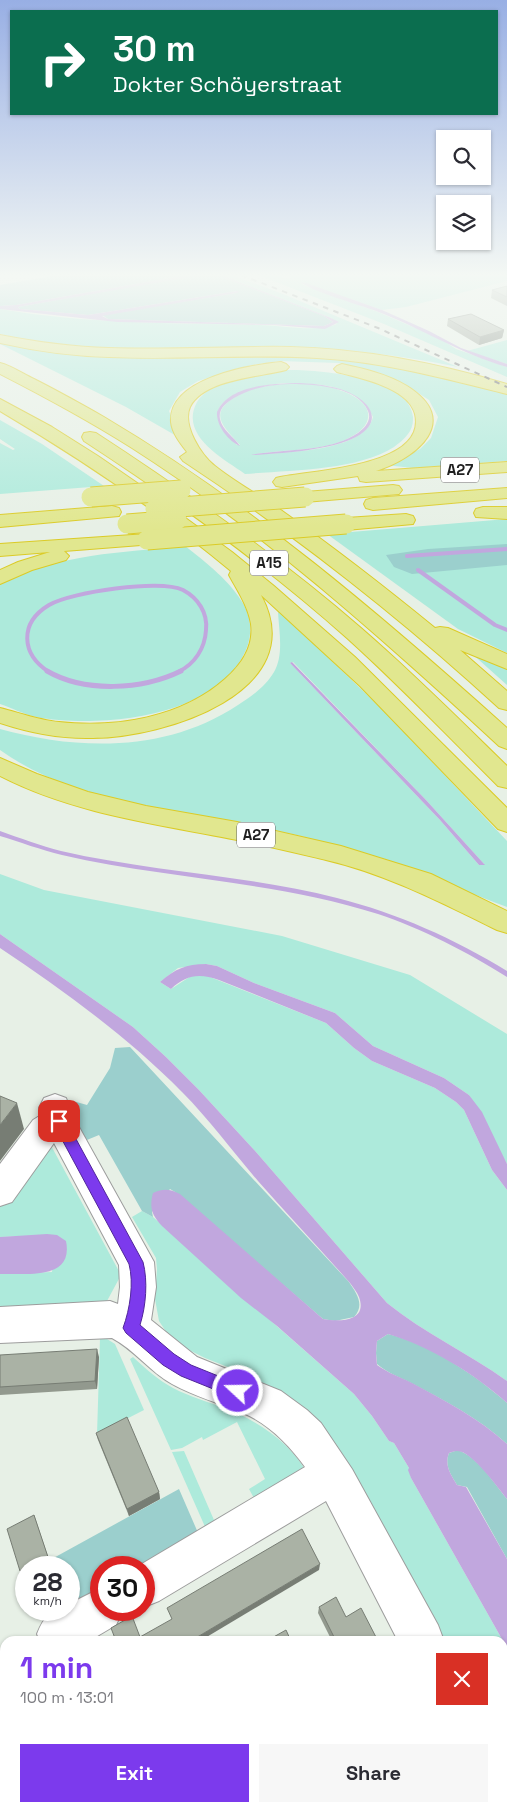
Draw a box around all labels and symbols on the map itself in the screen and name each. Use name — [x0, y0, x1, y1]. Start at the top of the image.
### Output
road number: A27 — [441, 458, 479, 482]
road number: A15 — [250, 550, 288, 576]
road number: A27 — [237, 822, 275, 848]
pin — [38, 1100, 80, 1142]
position arrow — [211, 1364, 263, 1416]
speed limit sign: 30 — [90, 1556, 155, 1621]

